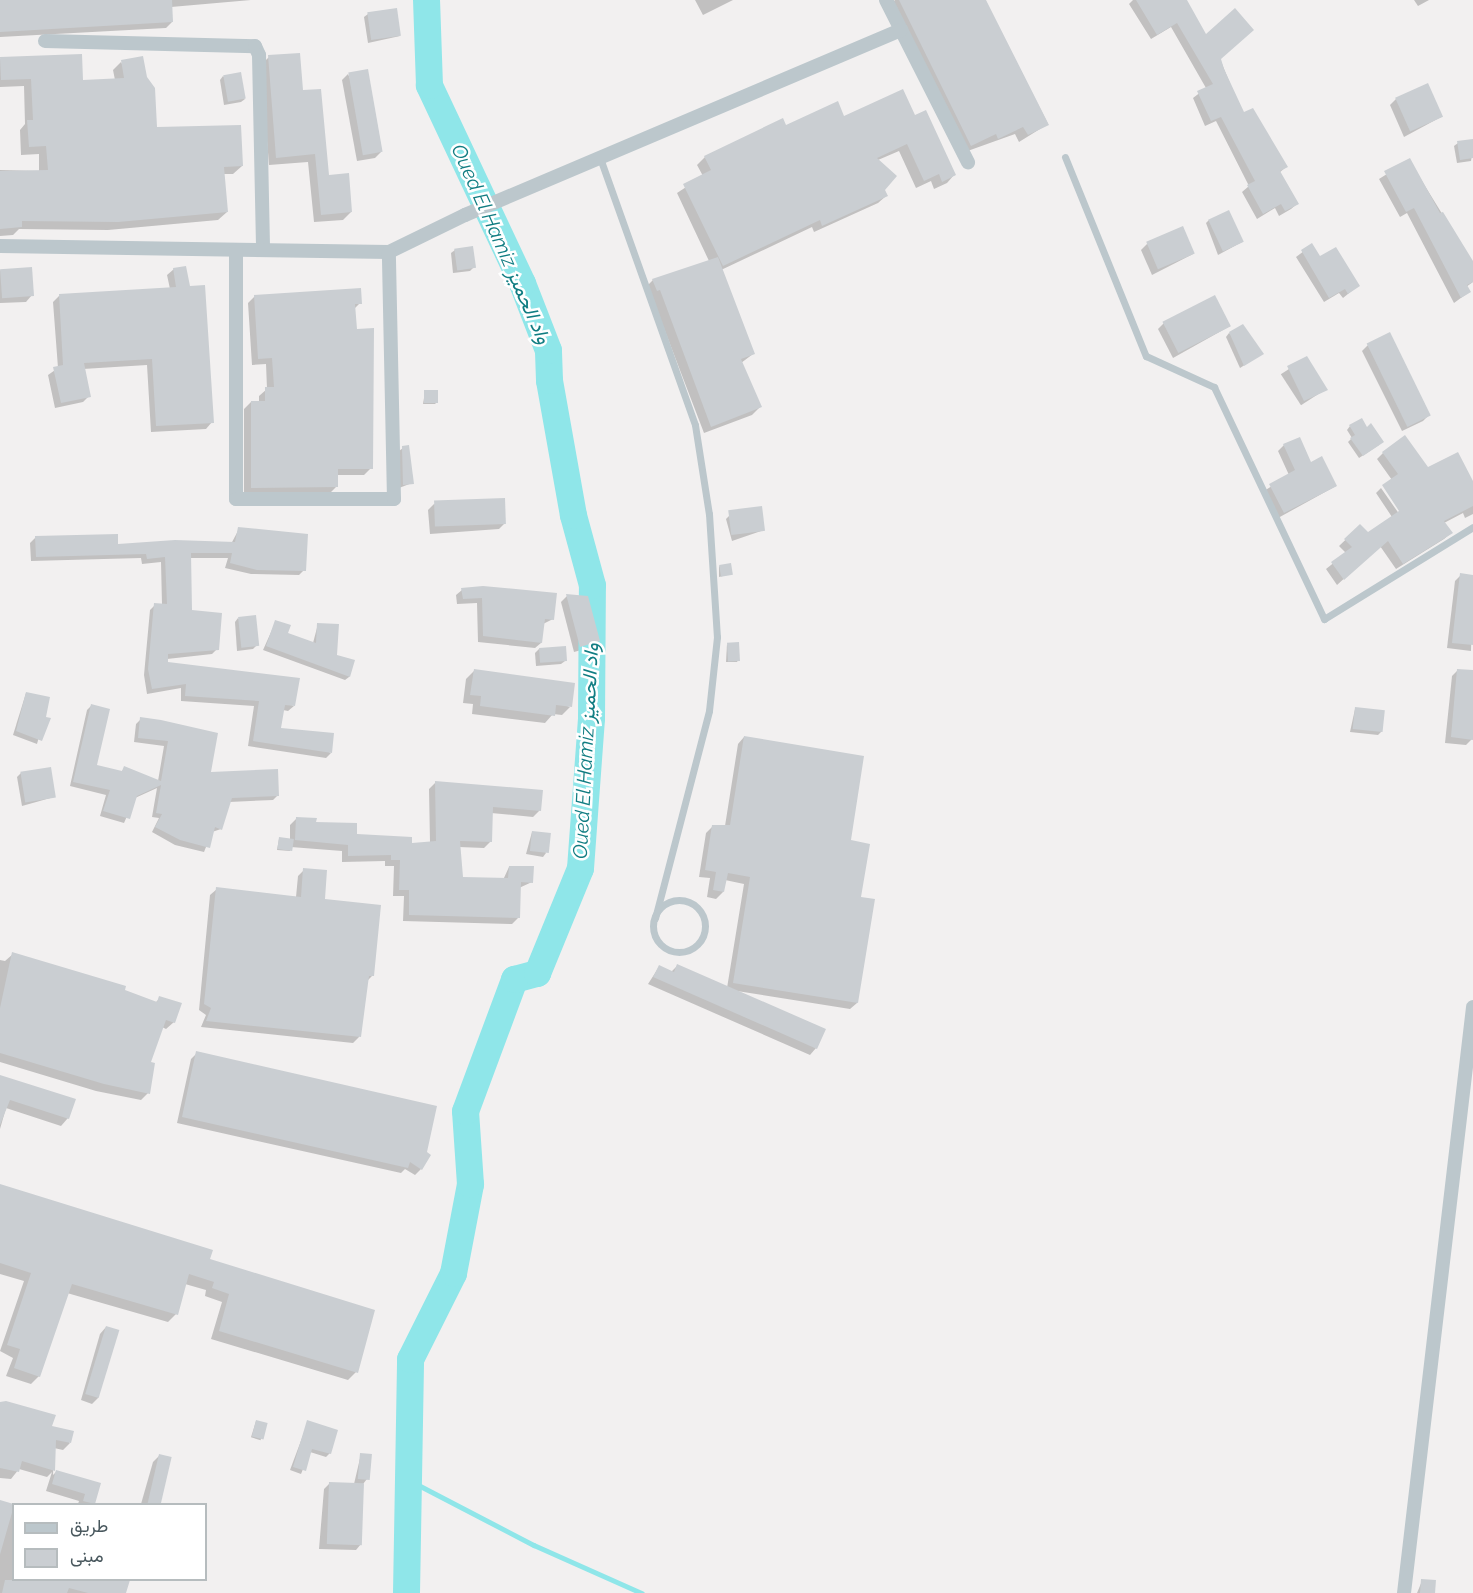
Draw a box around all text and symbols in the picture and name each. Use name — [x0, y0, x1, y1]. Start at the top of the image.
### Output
water label: Oued El Hamiz واد الحميز — [446, 140, 556, 348]
water label: Oued El Hamiz واد الحميز — [568, 642, 604, 860]
legend — [12, 1503, 207, 1581]
text: طريق — [70, 1515, 108, 1536]
text: مبنى — [70, 1545, 104, 1566]

